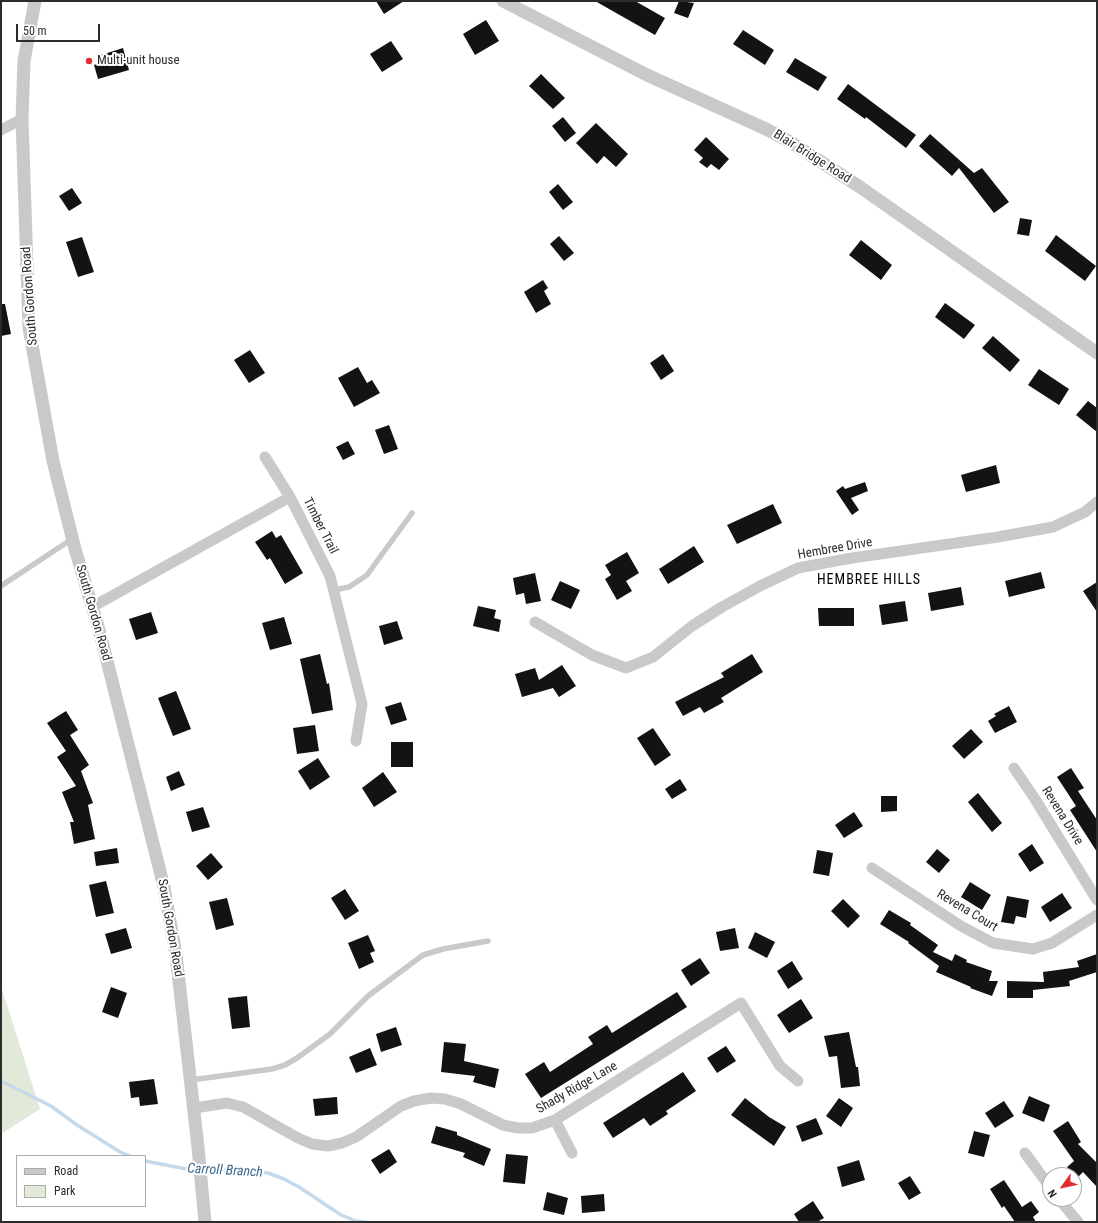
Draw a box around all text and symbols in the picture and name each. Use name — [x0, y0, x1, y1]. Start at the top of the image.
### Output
scale bar — [18, 16, 102, 42]
text: 50 m — [23, 24, 47, 38]
place label: Multi-unit house — [97, 53, 180, 69]
marker: Multi-unit house — [84, 56, 94, 66]
street label: Blair Bridge Road — [770, 127, 854, 187]
street label: South Gordon Road — [19, 246, 41, 346]
street label: Timber Trail — [299, 495, 341, 557]
street label: Hembree Drive — [797, 535, 873, 563]
street label: South Gordon Road — [72, 563, 114, 663]
district label: HEMBREE HILLS — [817, 572, 921, 588]
street label: Revena Drive — [1038, 784, 1086, 848]
street label: South Gordon Road — [154, 878, 186, 978]
street label: Revena Court — [934, 887, 1000, 935]
street label: Shady Ridge Lane — [534, 1059, 620, 1117]
legend — [16, 1155, 146, 1207]
water label: Carroll Branch — [187, 1161, 263, 1181]
text: Road — [54, 1164, 78, 1178]
north arrow — [1042, 1167, 1082, 1207]
text: Park — [54, 1184, 75, 1198]
text: N — [1045, 1187, 1060, 1200]

